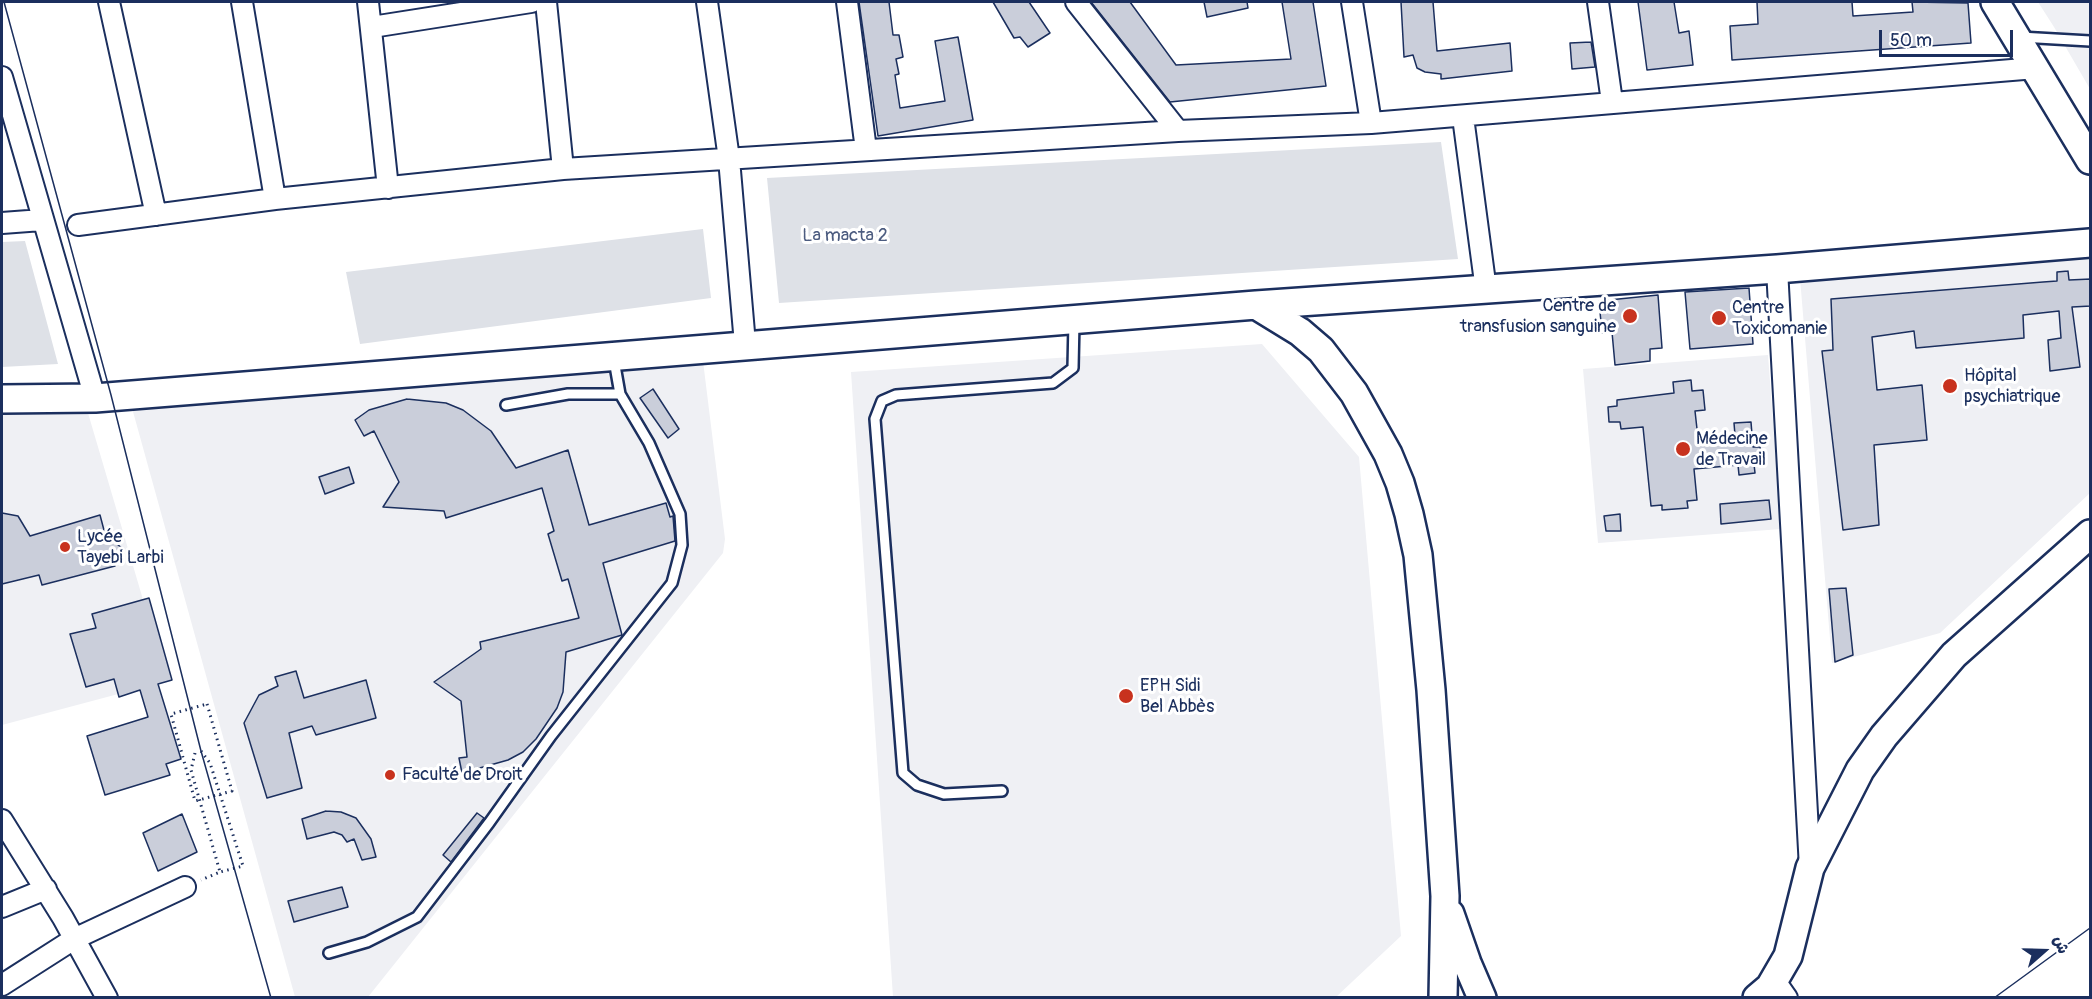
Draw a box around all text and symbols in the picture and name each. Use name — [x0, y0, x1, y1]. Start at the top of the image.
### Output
scale bar — [1882, 18, 2016, 56]
text: 50 m — [1890, 29, 1932, 52]
park label: La macta 2 — [802, 225, 888, 247]
place label: Centre de transfusion sanguine — [1460, 295, 1616, 338]
place label: Centre Toxicomanie — [1732, 297, 1827, 340]
marker: Centre de transfusion sanguine — [1621, 307, 1639, 325]
marker: Centre Toxicomanie — [1710, 309, 1728, 327]
place label: Hôpital psychiatrique — [1964, 365, 2060, 407]
marker: Hôpital psychiatrique — [1941, 377, 1959, 395]
place label: Médecine de Travail — [1696, 428, 1768, 470]
marker: Médecine de Travail — [1674, 440, 1692, 458]
place label: Lycée Tayebi Larbi — [77, 526, 164, 568]
marker: Lycée Tayebi Larbi — [58, 540, 72, 554]
place label: EPH Sidi Bel Abbès — [1140, 675, 1214, 718]
marker: EPH Sidi Bel Abbès — [1117, 687, 1135, 705]
place label: Faculté de Droit — [402, 764, 523, 786]
marker: Faculté de Droit — [383, 768, 397, 782]
north arrow — [2014, 921, 2074, 981]
text: ش — [2049, 933, 2073, 957]

